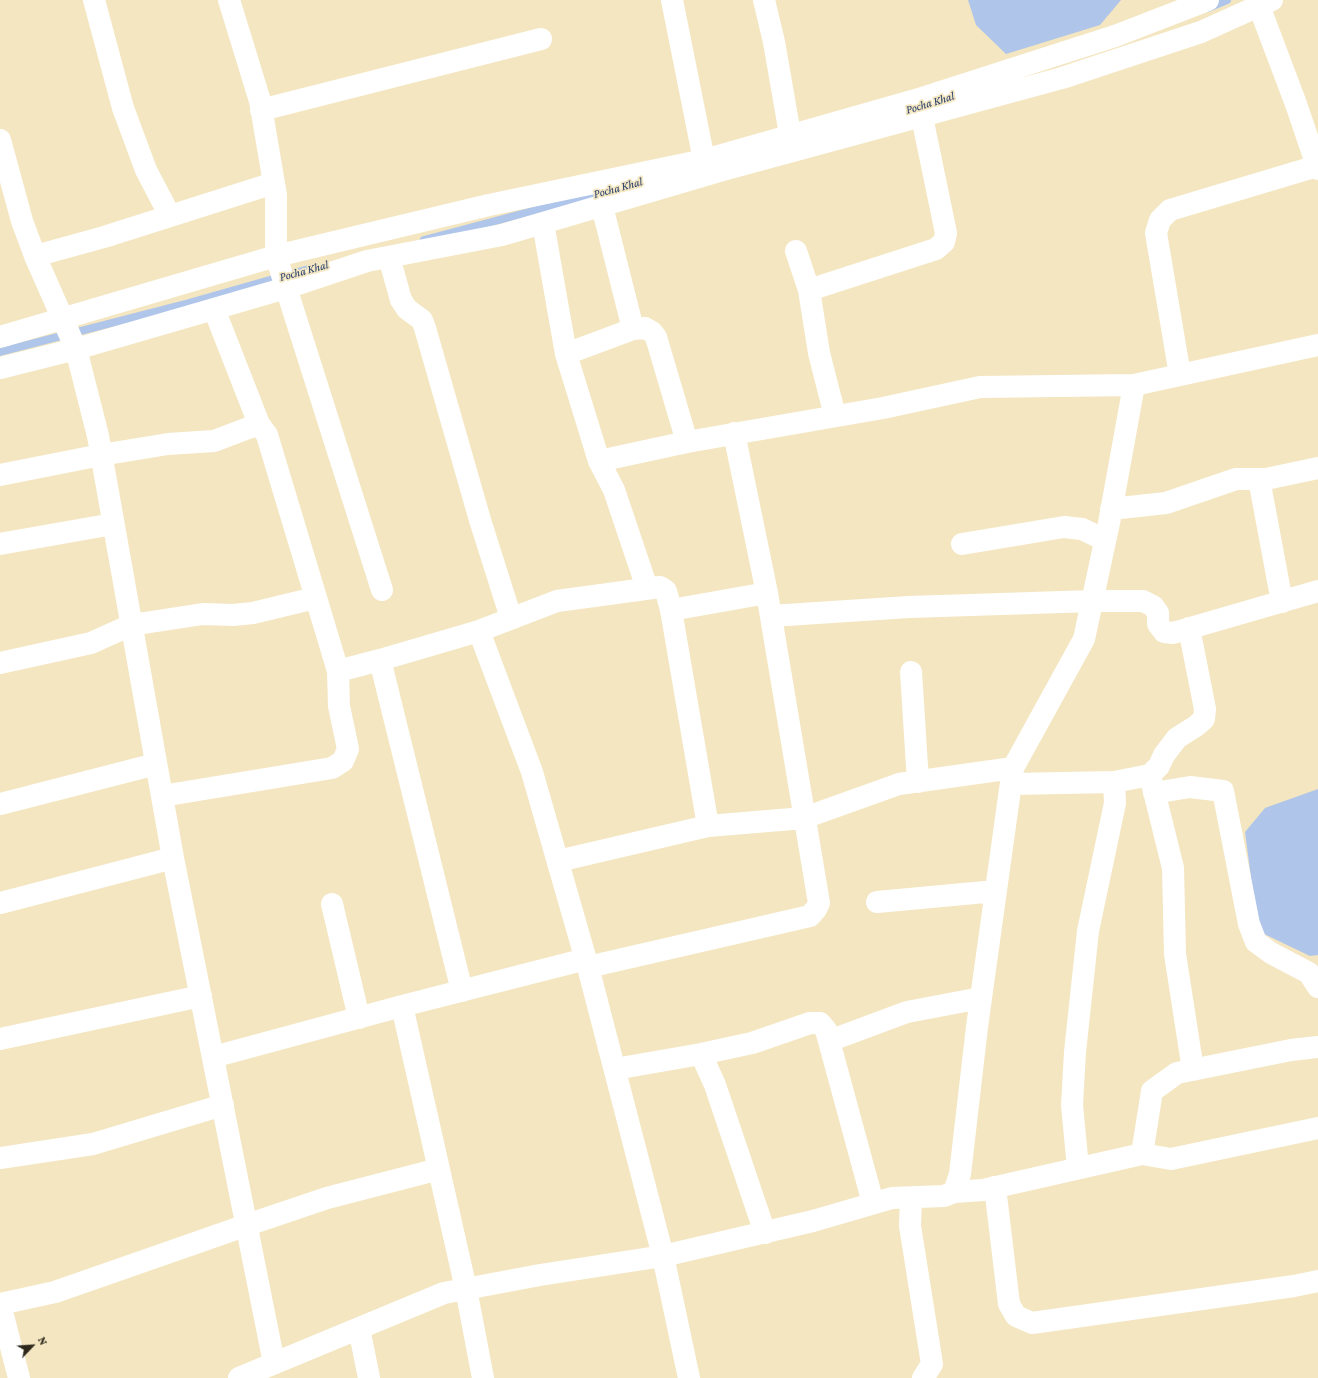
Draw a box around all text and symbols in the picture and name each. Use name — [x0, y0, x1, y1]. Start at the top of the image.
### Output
water label: Pocha Khal — [904, 89, 956, 117]
water label: Pocha Khal — [592, 175, 644, 201]
water label: Pocha Khal — [278, 258, 330, 284]
north arrow — [12, 1326, 52, 1366]
text: N — [36, 1335, 50, 1347]

